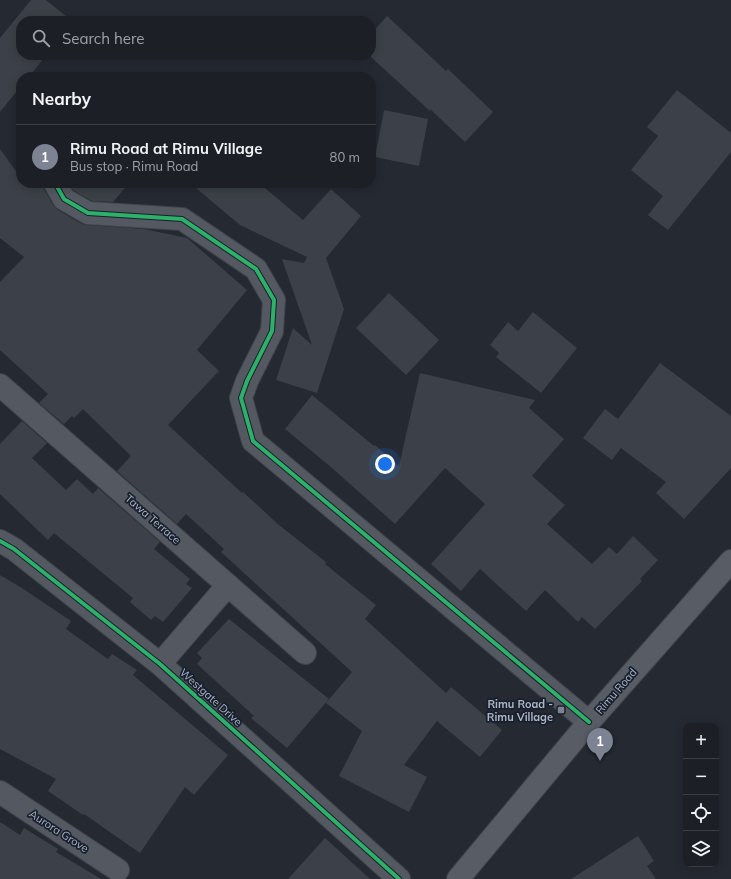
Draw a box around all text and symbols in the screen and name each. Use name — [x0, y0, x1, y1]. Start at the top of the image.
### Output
search box — [16, 16, 376, 60]
icon: search — [30, 27, 52, 49]
text: Search here — [62, 29, 144, 48]
text: Nearby — [32, 88, 91, 109]
text: Rimu Road at Rimu Village — [70, 139, 262, 158]
text: 1 — [41, 149, 49, 165]
text: 80 m — [330, 149, 360, 165]
text: Bus stop · Rimu Road — [70, 158, 198, 174]
your location — [375, 454, 395, 474]
street label: Tawa Terrace — [122, 491, 184, 547]
street label: Westgate Drive — [177, 665, 245, 729]
street label: Rimu Road — [592, 665, 640, 717]
place label: Rimu Road - Rimu Village — [487, 697, 553, 724]
marker: Rimu Road - Rimu Village — [556, 705, 566, 715]
map controls — [683, 723, 719, 867]
button: + — [683, 723, 719, 759]
pin: 1 — [587, 728, 613, 761]
button: − — [683, 759, 719, 795]
button: locate — [683, 795, 719, 831]
street label: Aurora Grove — [27, 807, 91, 855]
button: layers — [683, 831, 719, 867]

